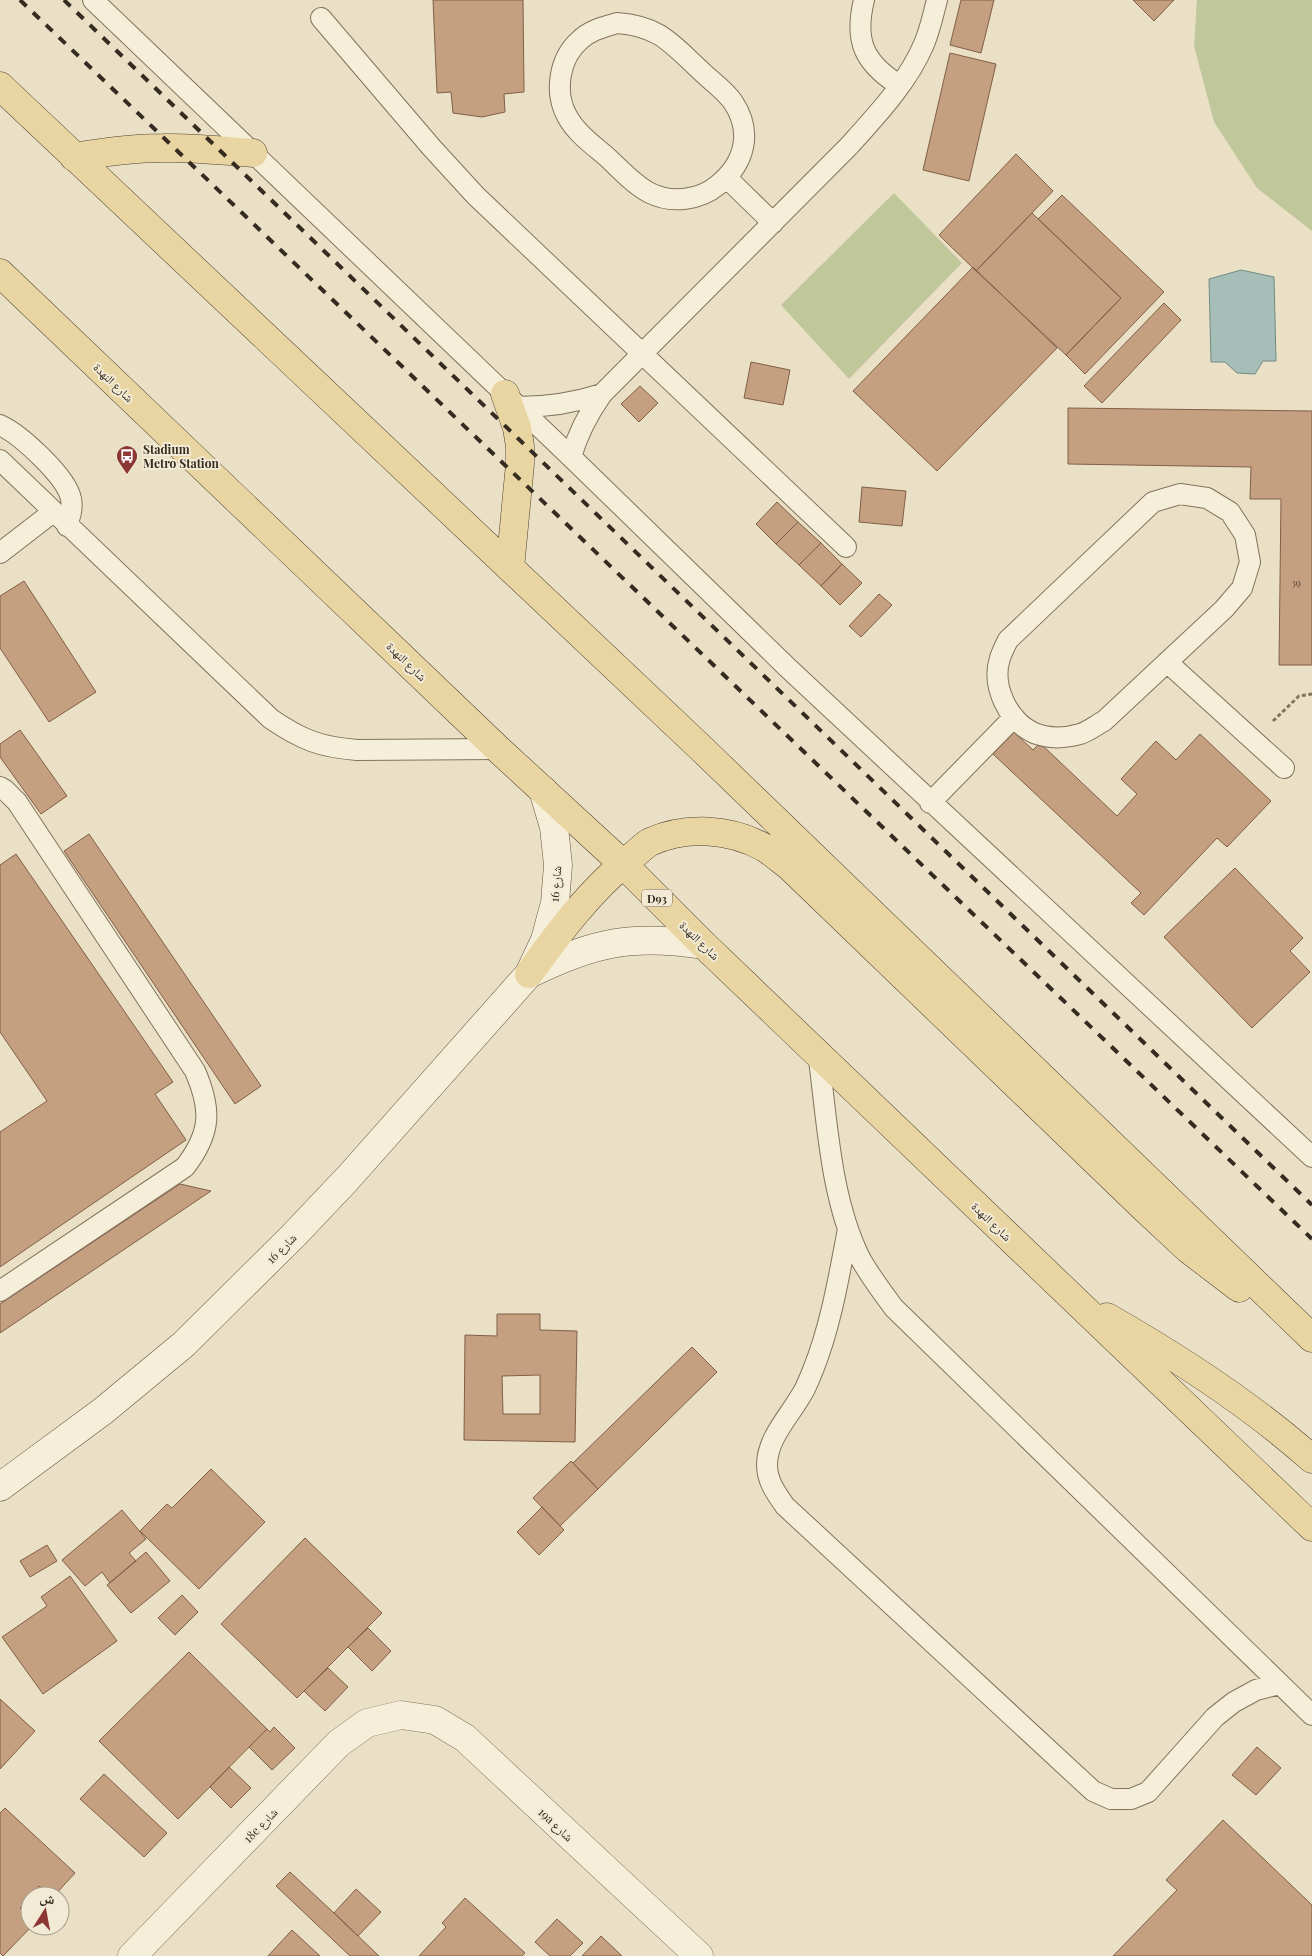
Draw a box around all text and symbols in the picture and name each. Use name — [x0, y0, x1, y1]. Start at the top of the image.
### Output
street label: شارع النهدة — [90, 359, 138, 406]
place label: Stadium Metro Station — [143, 441, 219, 471]
bus stop icon: Stadium Metro Station — [115, 444, 139, 475]
house number: 39 — [1291, 575, 1301, 589]
street label: شارع النهدة — [383, 638, 431, 685]
street label: شارع 16 — [546, 865, 565, 903]
road number: D93 — [642, 890, 672, 906]
street label: شارع النهدة — [676, 917, 724, 964]
street label: شارع النهدة — [968, 1198, 1016, 1245]
street label: شارع 16 — [262, 1229, 300, 1267]
street label: 18e شارع — [239, 1804, 281, 1847]
street label: 19a شارع — [534, 1804, 577, 1845]
north arrow — [20, 1886, 70, 1936]
text: ش — [38, 1887, 57, 1909]

